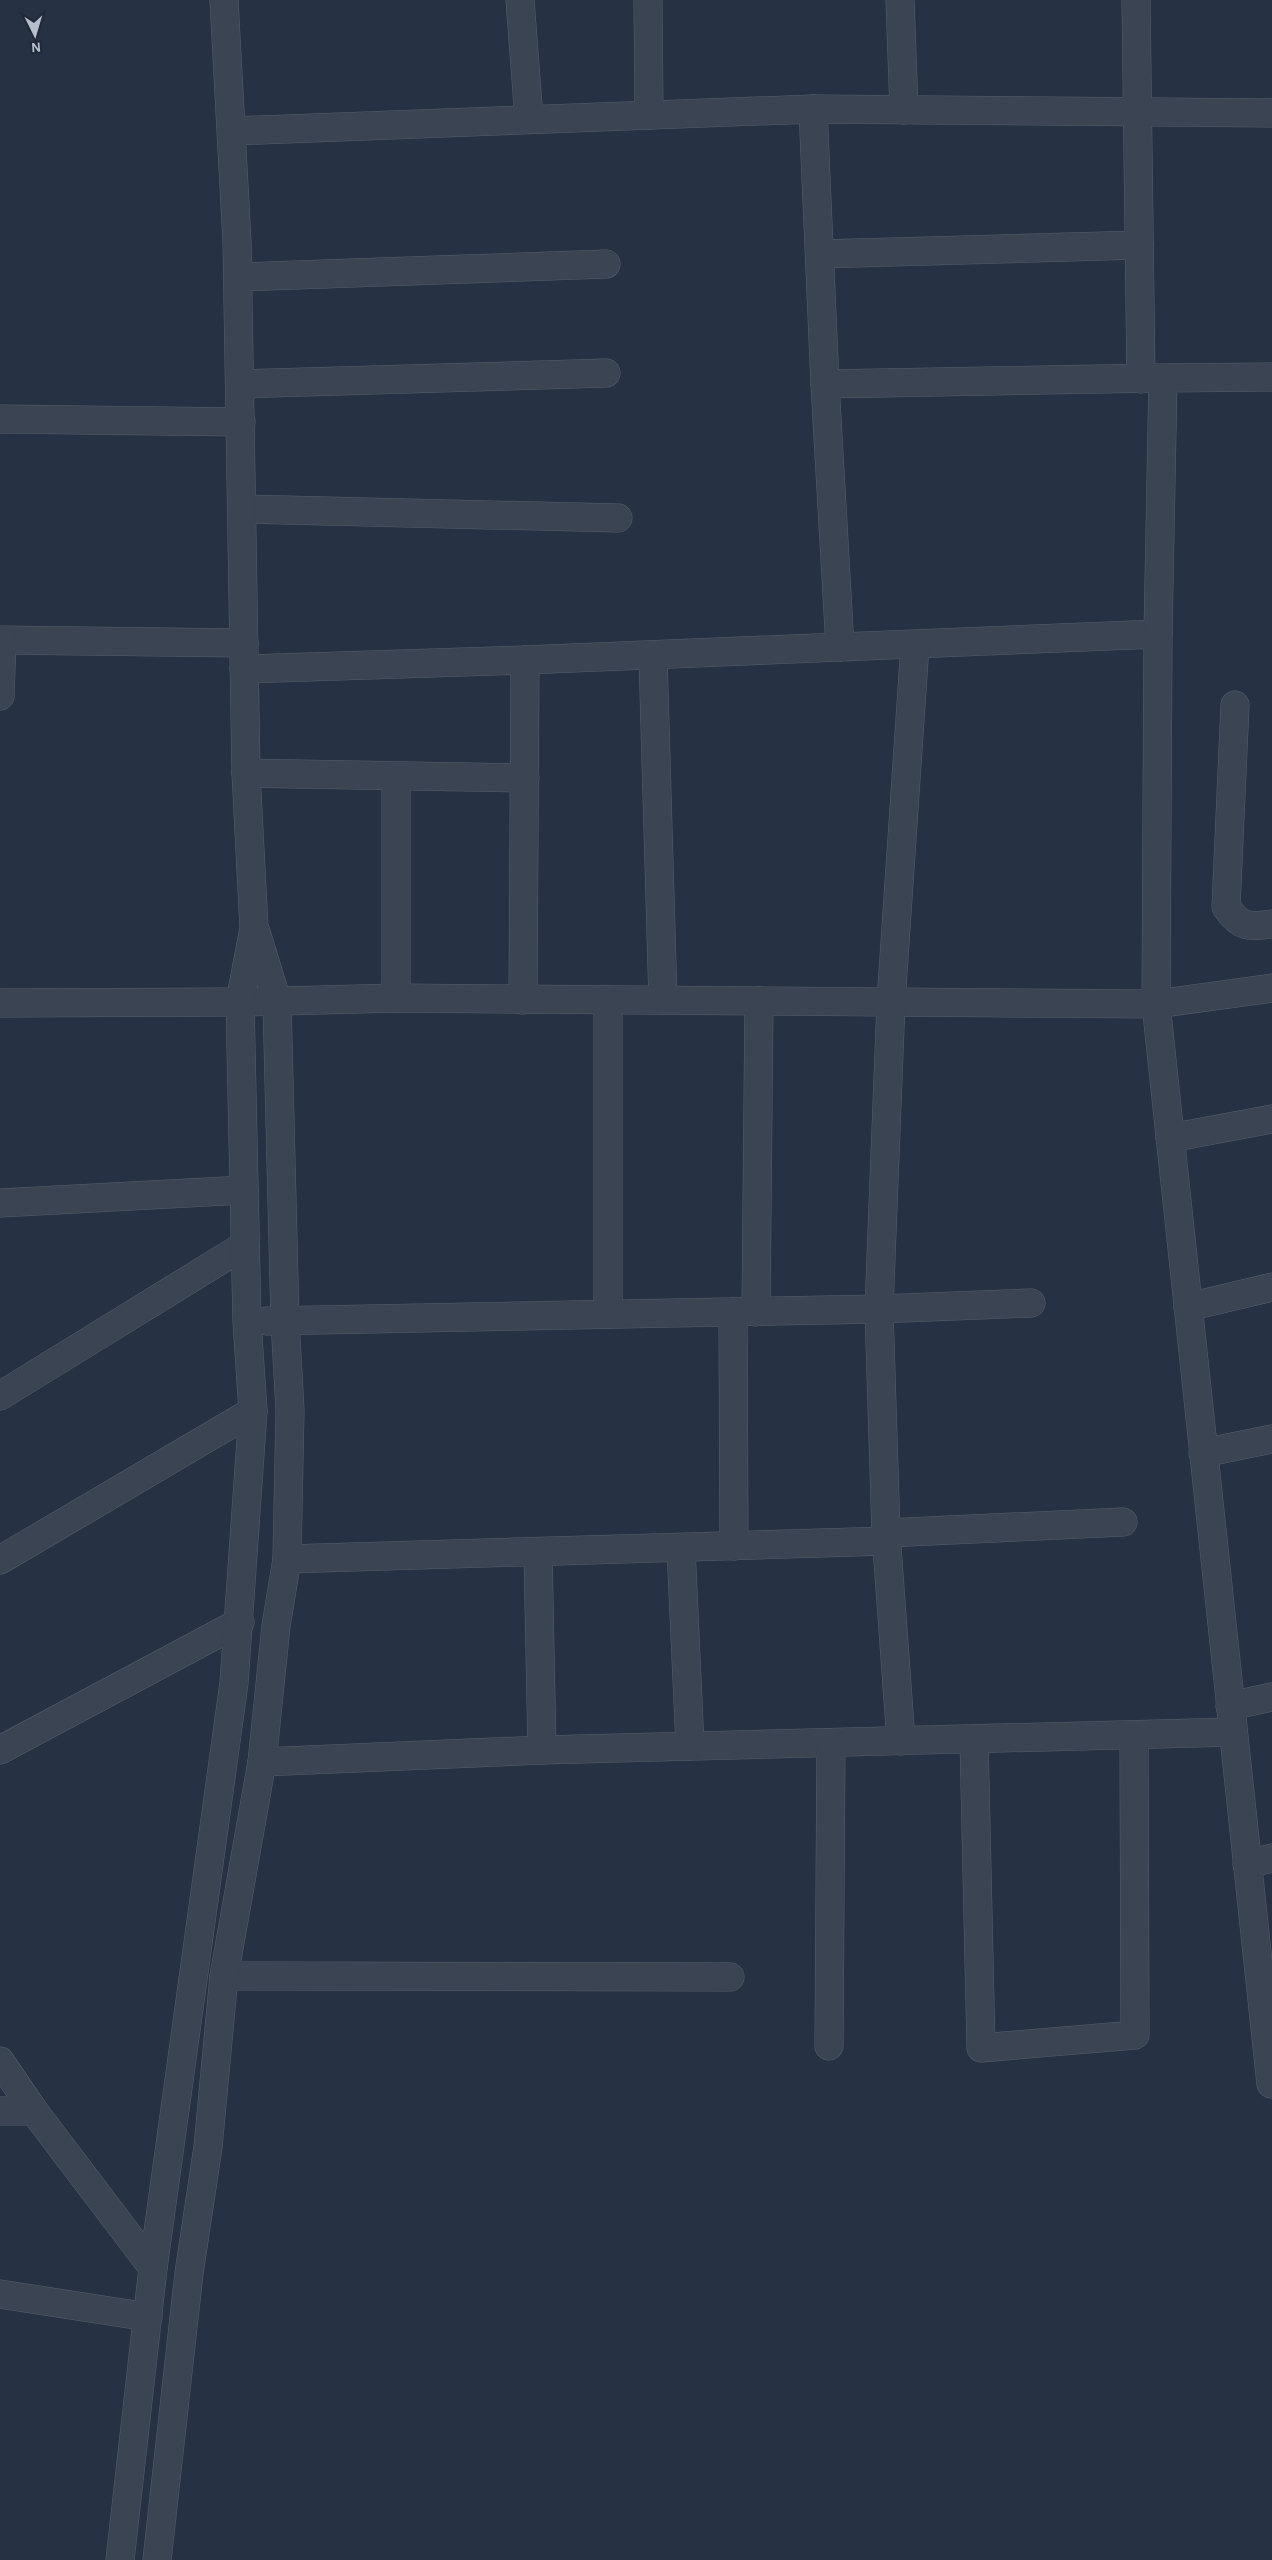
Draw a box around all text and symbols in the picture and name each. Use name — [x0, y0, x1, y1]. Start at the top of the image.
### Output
north arrow — [10, 10, 60, 60]
text: N — [31, 40, 42, 54]

